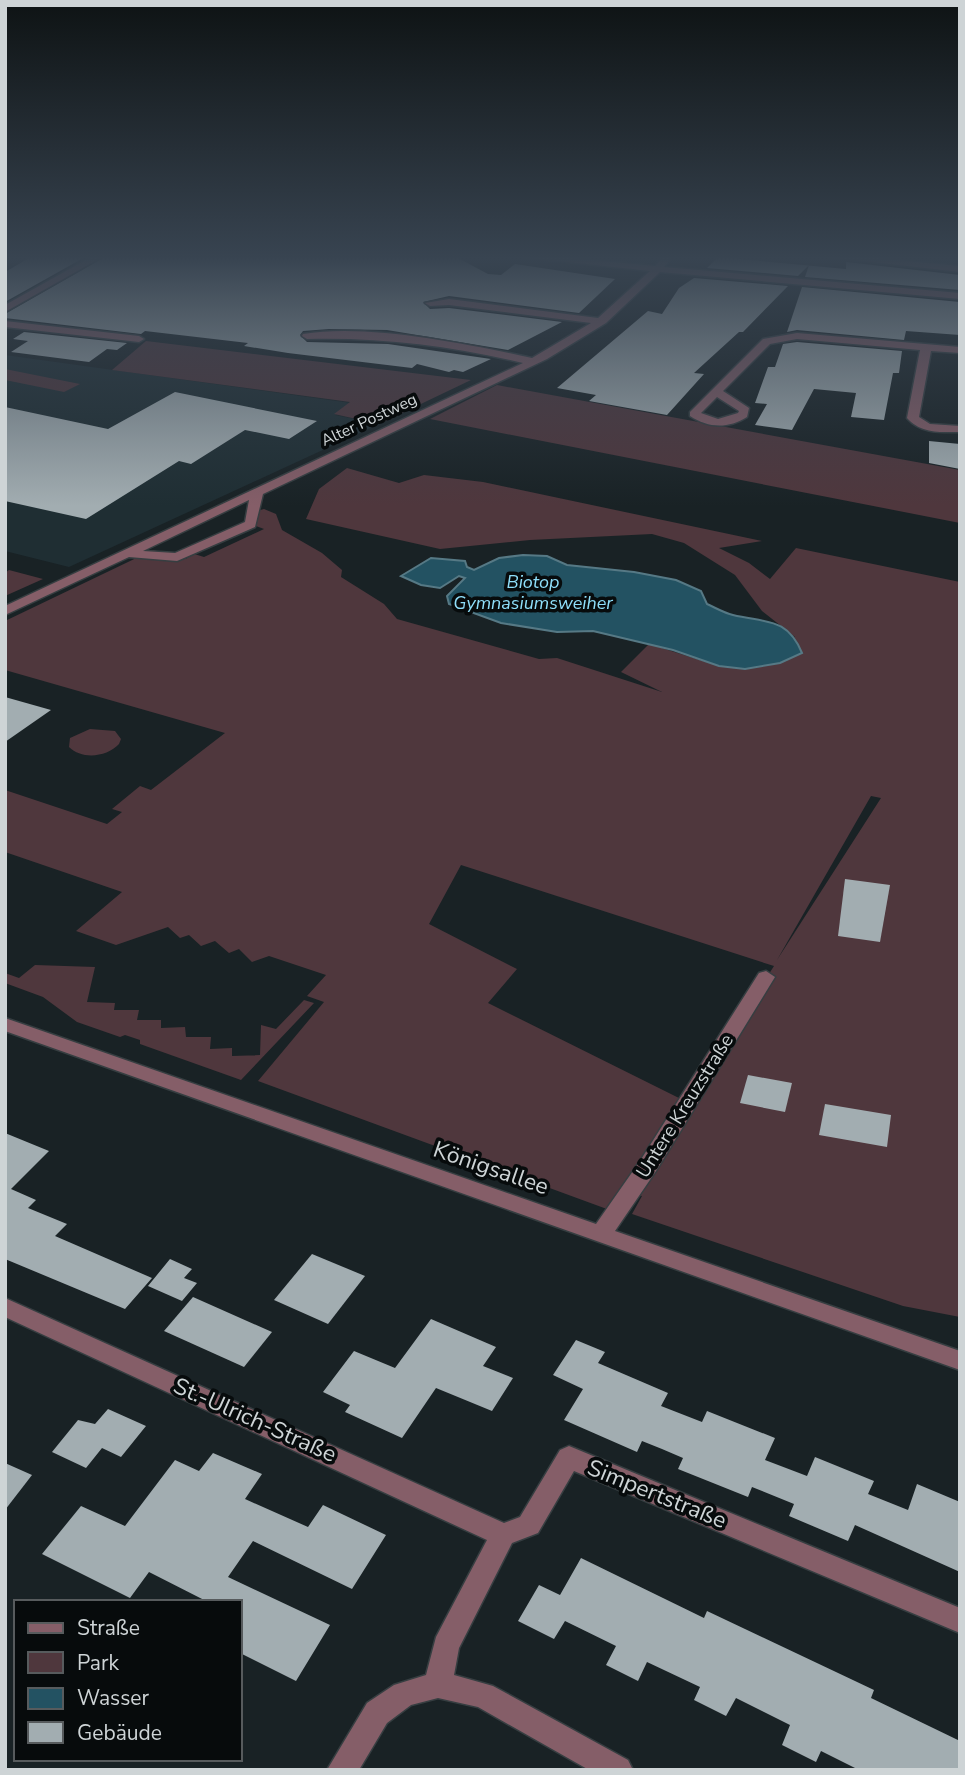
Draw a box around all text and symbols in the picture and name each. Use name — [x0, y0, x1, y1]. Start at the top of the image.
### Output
street label: Alter Postweg — [318, 388, 420, 452]
water label: Biotop Gymnasiumsweiher — [453, 570, 613, 615]
street label: Untere Kreuzstraße — [630, 1029, 740, 1183]
street label: Königsallee — [429, 1134, 553, 1202]
street label: St.-Ulrich-Straße — [169, 1370, 341, 1470]
street label: Simpertstraße — [583, 1452, 731, 1536]
legend — [14, 1600, 242, 1761]
text: Straße — [77, 1614, 140, 1642]
text: Park — [77, 1649, 119, 1677]
text: Wasser — [77, 1684, 149, 1712]
text: Gebäude — [77, 1719, 162, 1747]

